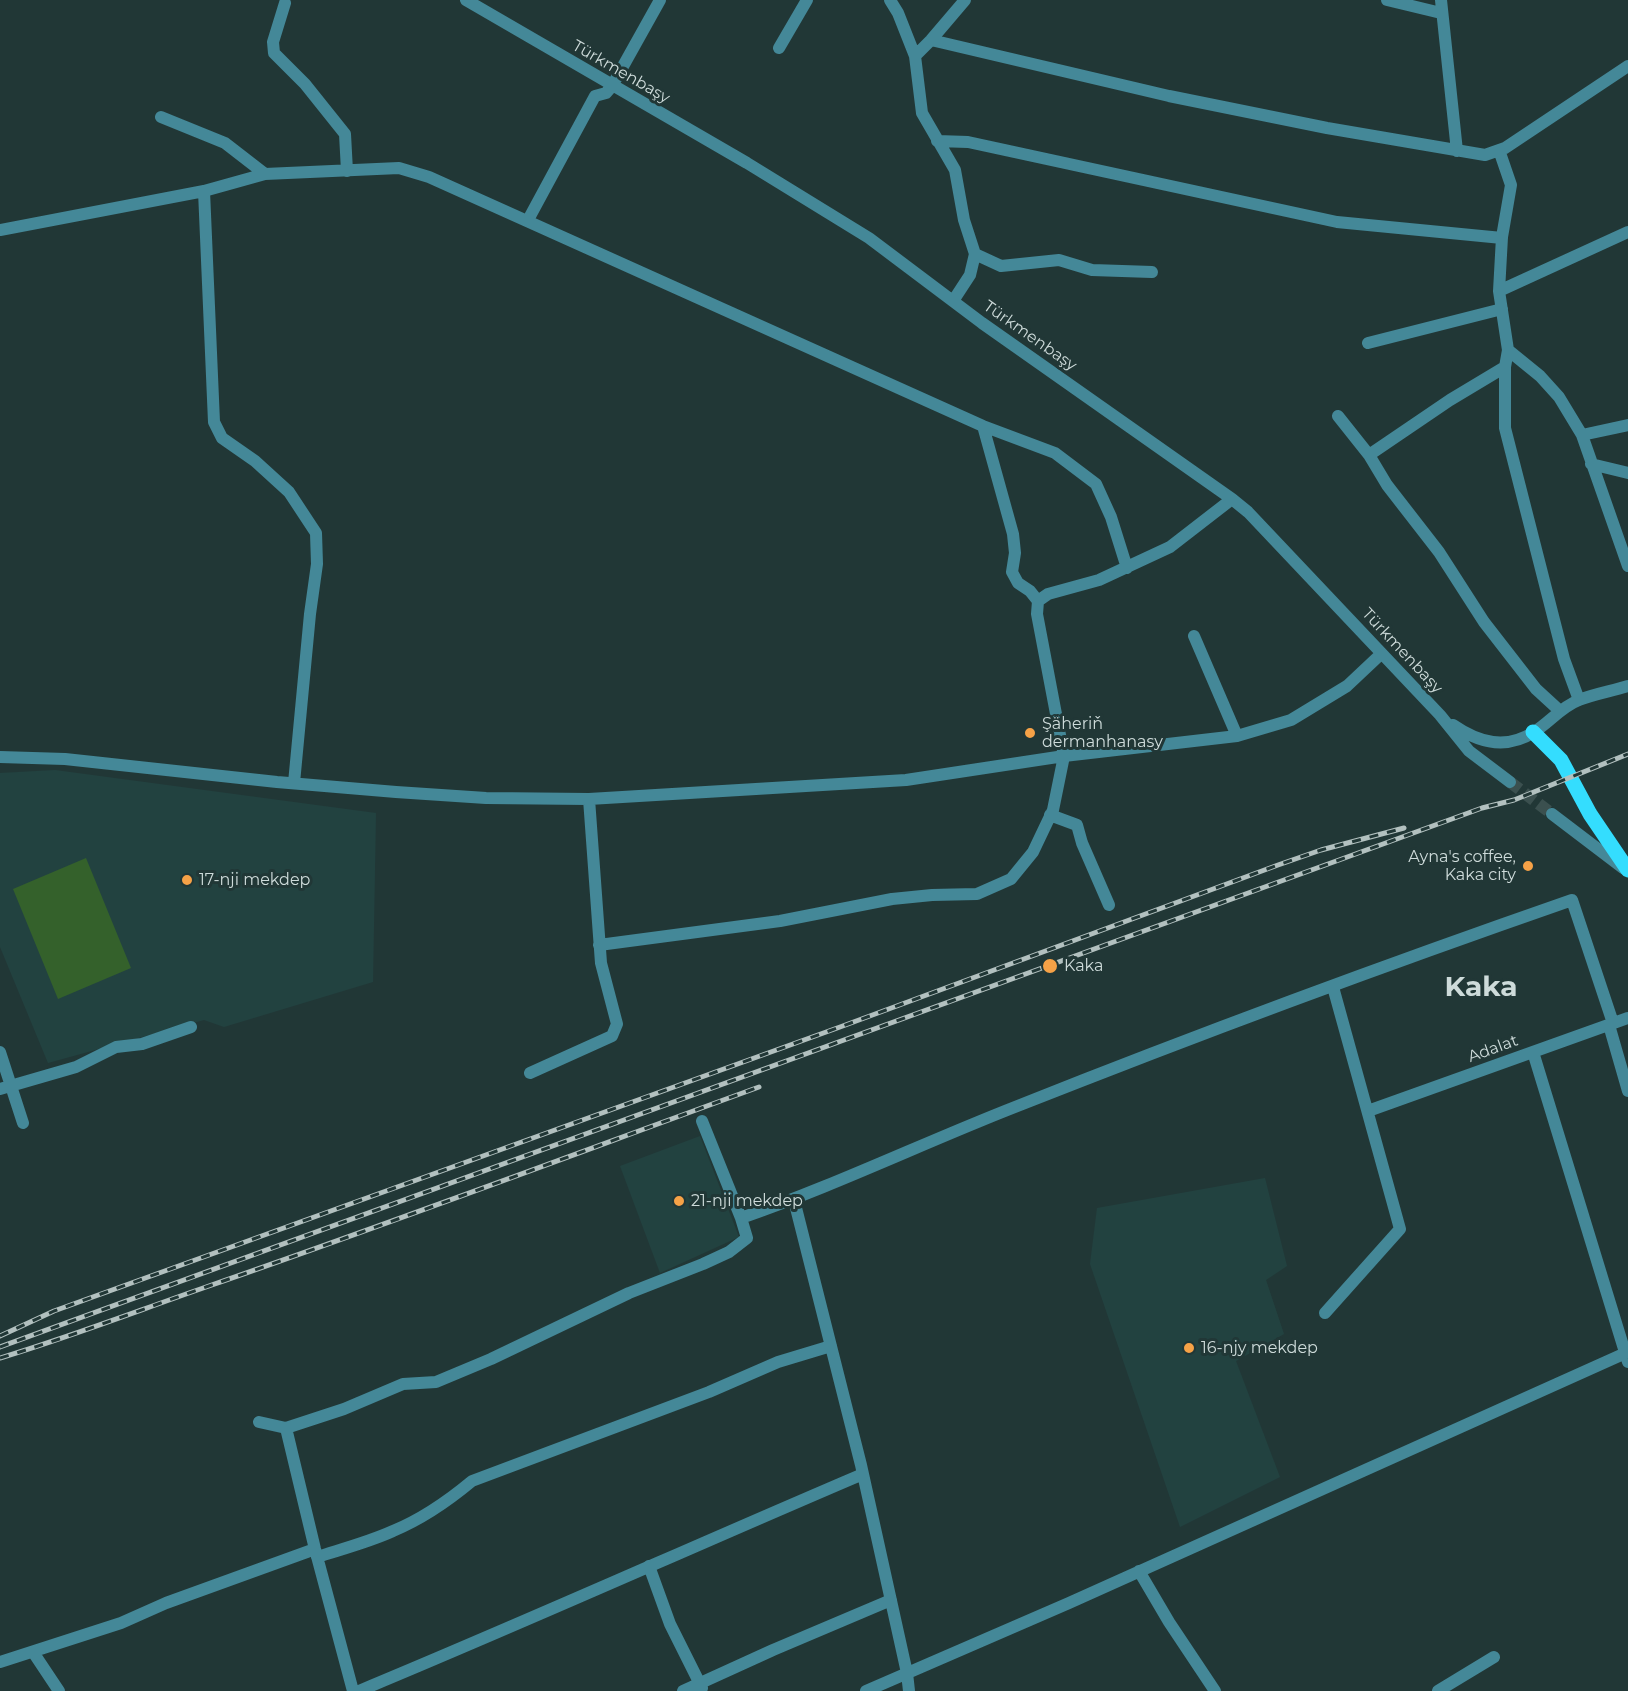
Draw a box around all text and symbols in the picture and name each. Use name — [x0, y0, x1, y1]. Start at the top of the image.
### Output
street label: Türkmenbaşy — [569, 36, 673, 108]
street label: Türkmenbaşy — [980, 297, 1080, 375]
street label: Türkmenbaşy — [1358, 604, 1446, 698]
place label: Şäheriň dermanhanasy — [1042, 714, 1163, 752]
marker: Şäheriň dermanhanasy — [1023, 726, 1037, 740]
place label: Ayna's coffee, Kaka city — [1408, 847, 1516, 885]
marker: Ayna's coffee, Kaka city — [1521, 859, 1535, 873]
place label: 17-nji mekdep — [199, 870, 310, 890]
marker: 17-nji mekdep — [180, 873, 194, 887]
place label: Kaka — [1064, 956, 1103, 976]
marker: Kaka — [1041, 957, 1059, 975]
district label: Kaka — [1444, 971, 1518, 1005]
street label: Adalat — [1465, 1031, 1521, 1067]
place label: 21-nji mekdep — [691, 1191, 803, 1211]
marker: 21-nji mekdep — [672, 1194, 686, 1208]
place label: 16-njy mekdep — [1201, 1338, 1318, 1358]
marker: 16-njy mekdep — [1182, 1341, 1196, 1355]

